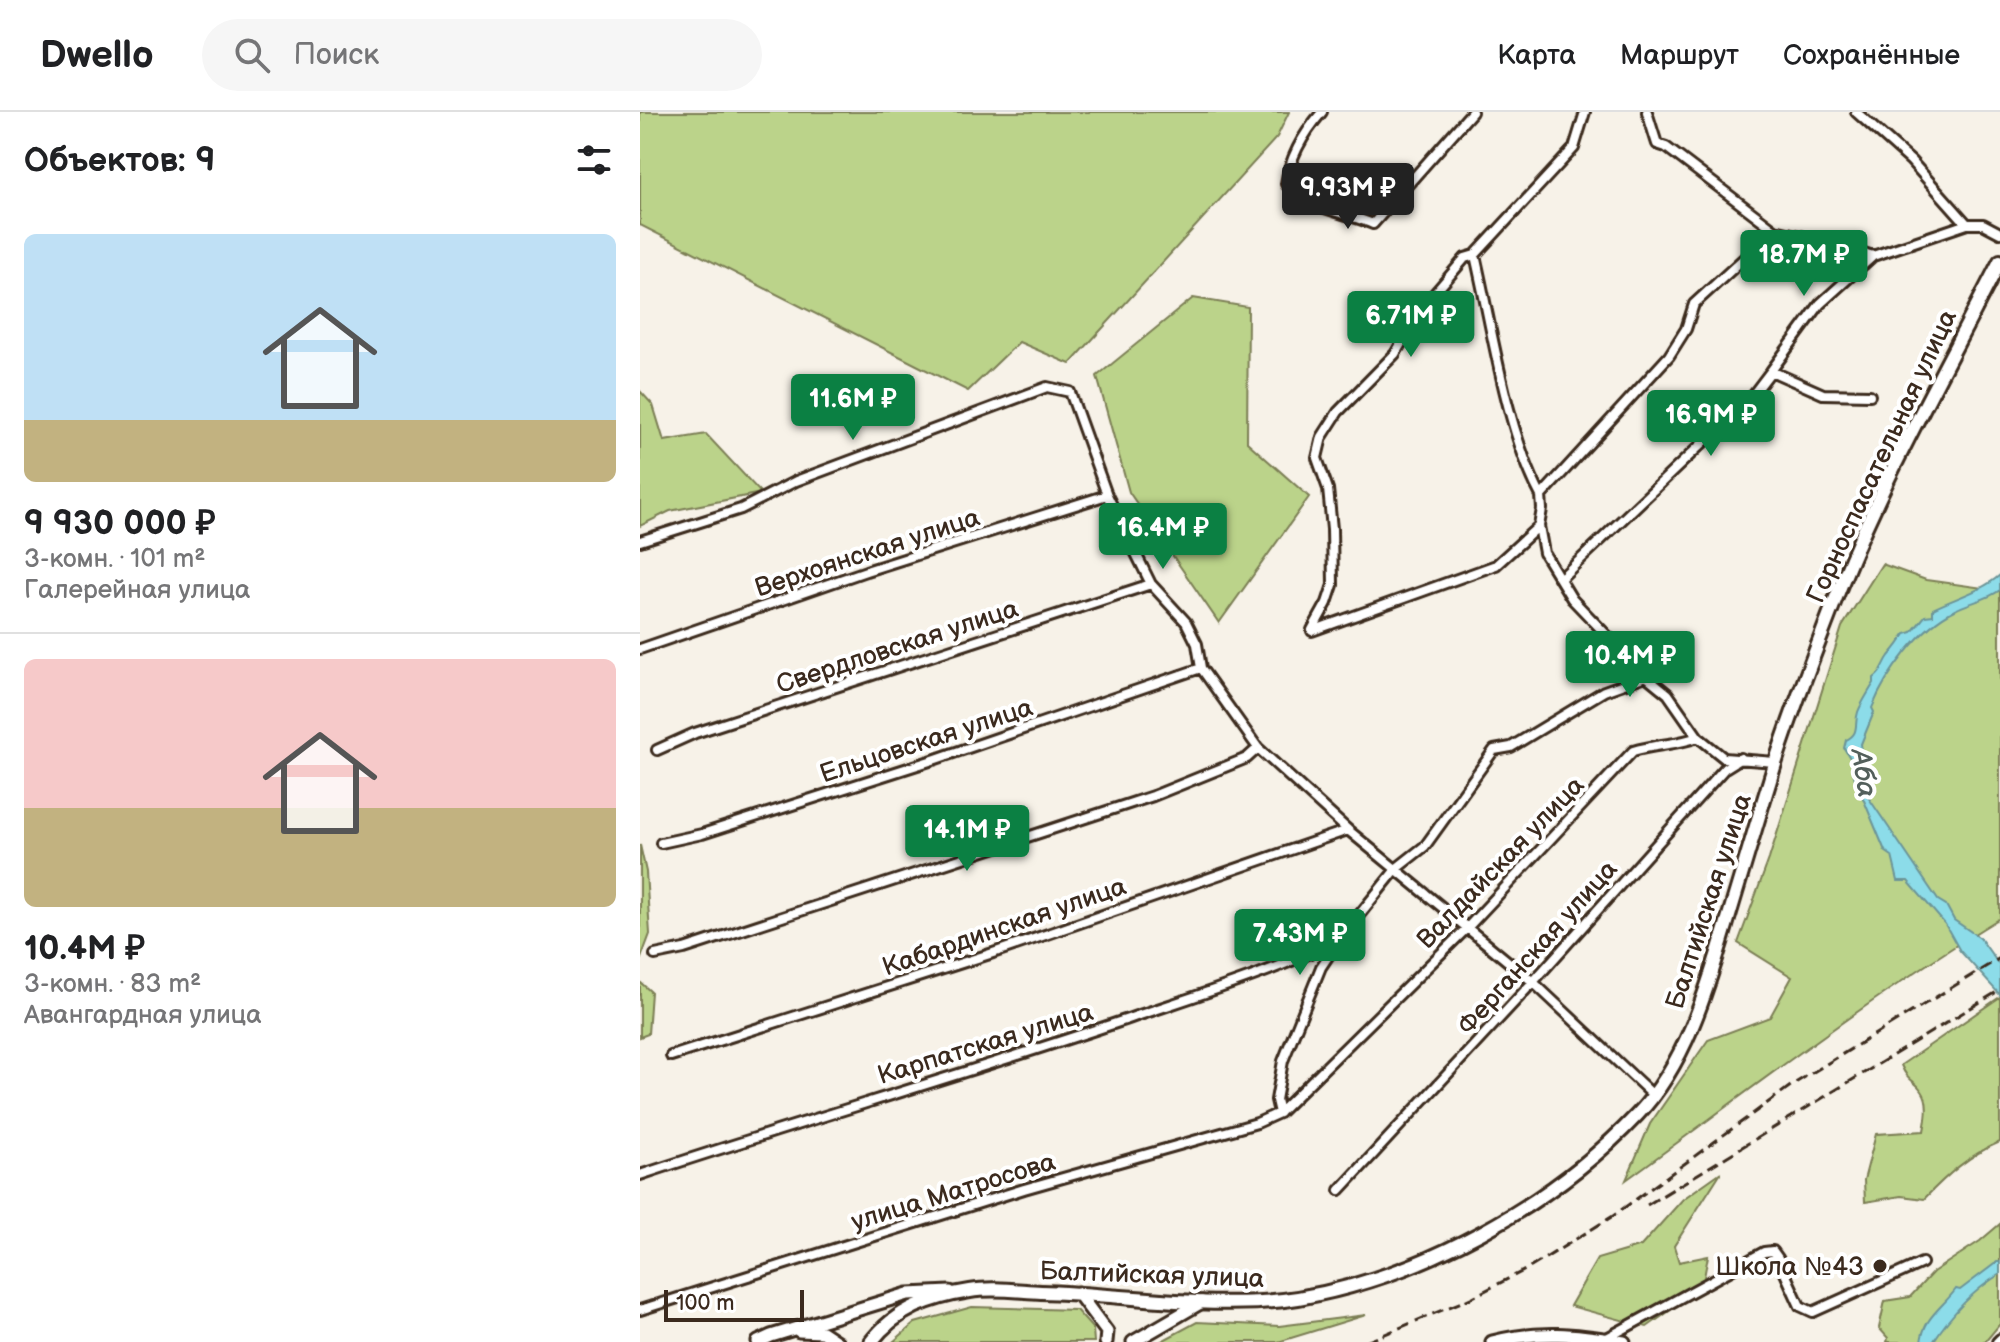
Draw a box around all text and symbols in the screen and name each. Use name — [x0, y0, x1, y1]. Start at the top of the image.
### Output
search box — [202, 19, 762, 91]
text: Dwello — [40, 33, 154, 78]
icon: search — [230, 33, 274, 77]
text: Поиск — [294, 37, 379, 73]
text: Карта — [1497, 39, 1576, 72]
text: Маршрут — [1620, 39, 1739, 72]
text: Сохранённые — [1783, 39, 1960, 72]
icon: filters — [572, 138, 616, 182]
text: Объектов: 9 — [24, 140, 215, 181]
pin: 9.93M ₽ — [1274, 163, 1422, 231]
text: 9.93M ₽ — [1300, 173, 1396, 204]
pin: 18.7M ₽ — [1730, 230, 1878, 298]
text: 18.7M ₽ — [1758, 240, 1850, 271]
icon: home — [248, 286, 392, 430]
pin: 6.71M ₽ — [1337, 291, 1485, 359]
text: 6.71M ₽ — [1365, 301, 1457, 332]
street label: Горноспасательная улица — [1801, 305, 1964, 608]
pin: 11.6M ₽ — [779, 374, 927, 442]
text: 11.6M ₽ — [809, 384, 897, 415]
pin: 16.9M ₽ — [1637, 390, 1785, 458]
text: 16.9M ₽ — [1665, 400, 1757, 431]
street label: Верхоянская улица — [751, 502, 984, 604]
text: 9 930 000 ₽ — [24, 503, 216, 544]
pin: 16.4M ₽ — [1089, 503, 1237, 571]
text: 16.4M ₽ — [1117, 513, 1209, 544]
text: 3-комн. · 101 m² — [24, 544, 206, 575]
text: Галерейная улица — [24, 575, 250, 606]
street label: Свердловская улица — [773, 594, 1022, 701]
pin: 10.4M ₽ — [1556, 631, 1704, 699]
text: 10.4M ₽ — [1584, 641, 1676, 672]
street label: Ельцовская улица — [816, 692, 1037, 790]
icon: home — [248, 711, 392, 855]
water label: Аба — [1843, 745, 1884, 800]
street label: Валдайская улица — [1411, 770, 1591, 956]
street label: Балтийская улица — [1660, 790, 1759, 1013]
pin: 14.1M ₽ — [893, 805, 1041, 873]
text: 14.1M ₽ — [923, 815, 1011, 846]
street label: Ферганская улица — [1452, 854, 1625, 1042]
street label: Кабардинская улица — [879, 871, 1130, 984]
pin: 7.43M ₽ — [1226, 909, 1374, 977]
text: 7.43M ₽ — [1252, 919, 1348, 950]
text: 10.4M ₽ — [24, 928, 145, 969]
text: 3-комн. · 83 m² — [24, 969, 201, 1000]
street label: Карпатская улица — [874, 997, 1097, 1092]
text: Авангардная улица — [24, 1000, 262, 1031]
street label: улица Матросова — [848, 1147, 1059, 1238]
place label: Школа №43 — [1715, 1252, 1864, 1283]
street label: Балтийская улица — [1039, 1256, 1265, 1295]
marker: Школа №43 — [1871, 1257, 1889, 1275]
scale bar — [664, 1286, 804, 1322]
text: 100 m — [676, 1290, 735, 1317]

